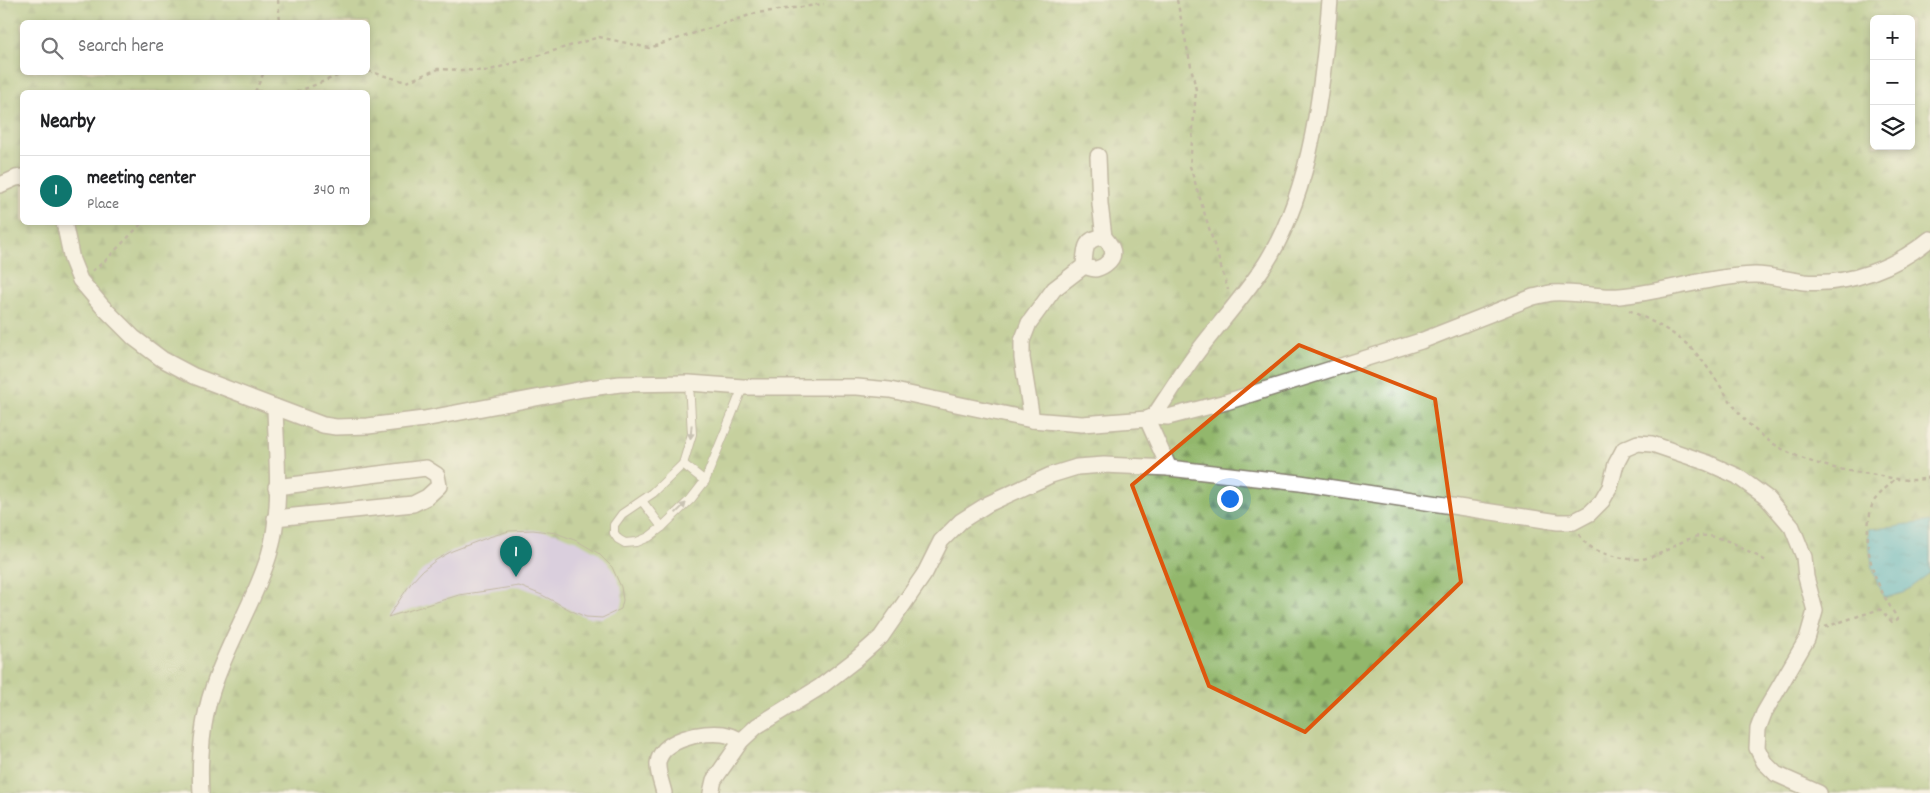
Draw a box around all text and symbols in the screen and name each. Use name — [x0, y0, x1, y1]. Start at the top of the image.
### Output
map controls — [1870, 15, 1915, 150]
button: + — [1870, 15, 1915, 60]
search box — [20, 20, 370, 75]
icon: search — [38, 34, 66, 62]
text: Search here — [78, 34, 164, 61]
button: − — [1870, 60, 1915, 105]
button: layers — [1870, 105, 1915, 150]
text: Nearby — [40, 108, 95, 138]
text: meeting center — [87, 166, 196, 193]
text: 1 — [54, 179, 58, 202]
text: 340 m — [313, 179, 350, 202]
text: Place — [87, 193, 119, 216]
one-way arrow — [686, 424, 694, 440]
your location — [1217, 486, 1243, 512]
one-way arrow — [675, 502, 687, 514]
pin: 1 — [500, 536, 532, 577]

